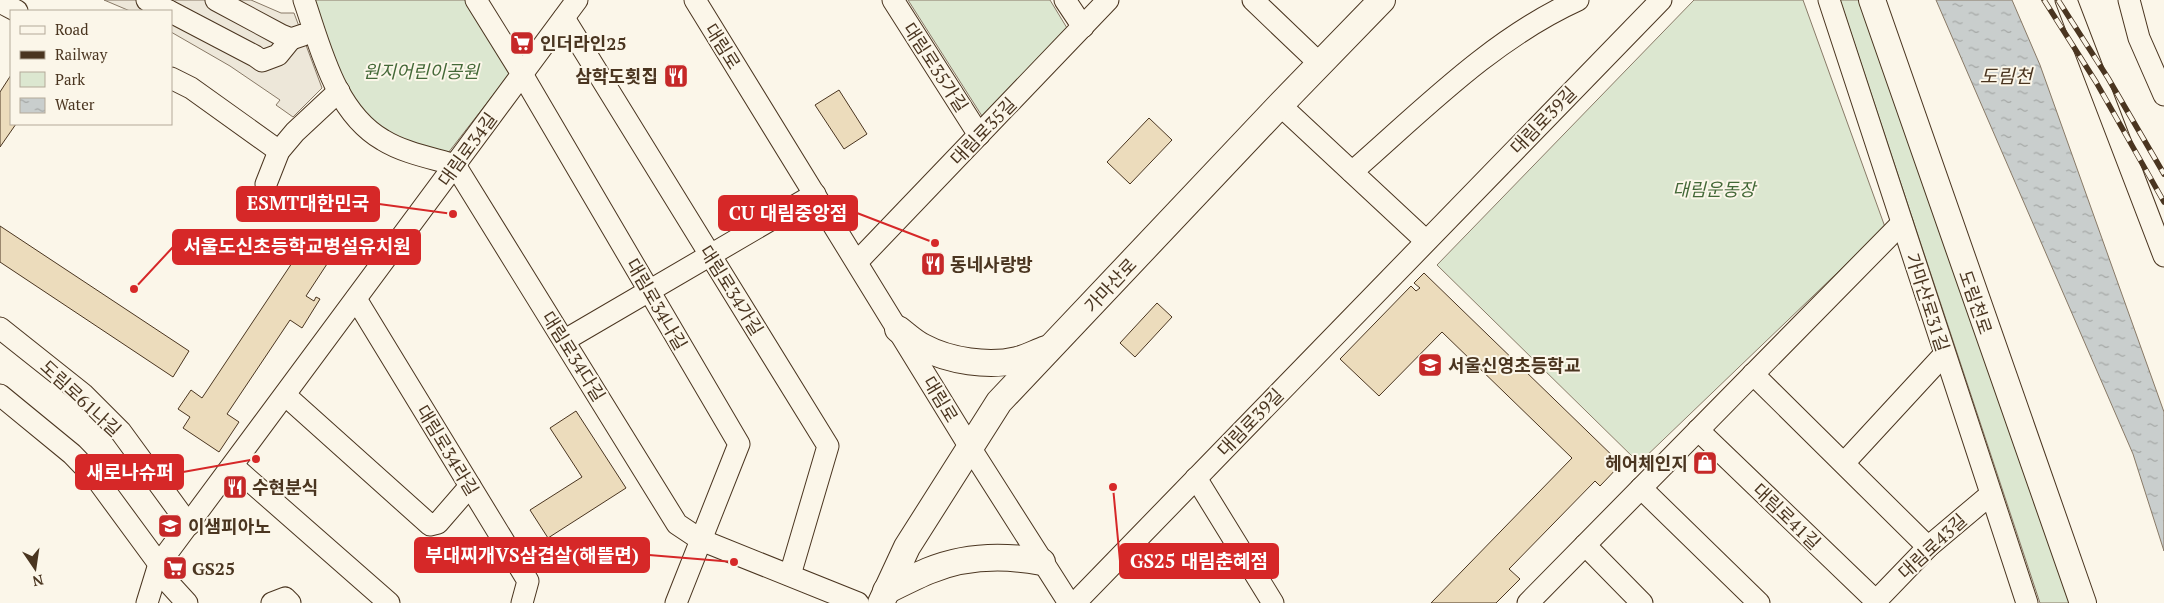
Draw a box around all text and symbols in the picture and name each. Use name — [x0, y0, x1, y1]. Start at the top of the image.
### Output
legend — [10, 10, 172, 125]
street label: 대림로35가길 — [898, 18, 974, 116]
text: Road — [55, 19, 88, 39]
street label: 대림로 — [700, 19, 746, 73]
supermarket icon: 인더라인25 — [509, 30, 535, 56]
place label: 인더라인25 — [540, 31, 627, 55]
text: Railway — [55, 44, 108, 64]
park label: 원지어린이공원 — [363, 59, 480, 83]
restaurant icon: 삼학도횟집 — [663, 63, 689, 89]
water label: 도림천 — [1980, 63, 2034, 88]
place label: 삼학도횟집 — [575, 64, 658, 88]
text: Park — [55, 69, 85, 89]
street label: 대림로39길 — [1505, 81, 1581, 159]
street label: 대림로35길 — [945, 92, 1021, 170]
text: Water — [55, 94, 95, 114]
street label: 대림로34길 — [432, 107, 502, 191]
park label: 대림운동장 — [1673, 177, 1758, 201]
callout: ESMT대한민국 — [237, 187, 379, 221]
text: ESMT대한민국 — [247, 190, 369, 215]
callout: CU 대림중앙점 — [719, 196, 857, 230]
text: CU 대림중앙점 — [729, 200, 847, 225]
callout: 서울도신초등학교병설유치원 — [173, 230, 420, 264]
text: 서울도신초등학교병설유치원 — [183, 233, 411, 258]
street label: 대림로34가길 — [695, 240, 769, 340]
street label: 가마산로31길 — [1901, 250, 1955, 354]
restaurant icon: 동네사랑방 — [920, 251, 946, 277]
place label: 동네사랑방 — [950, 252, 1033, 276]
street label: 가마산로 — [1079, 253, 1141, 317]
street label: 대림로34나길 — [621, 254, 693, 354]
street label: 도림천로 — [1954, 267, 1998, 337]
street label: 대림로34다길 — [537, 306, 611, 406]
school or university icon: 서울신영초등학교 — [1417, 352, 1443, 378]
place label: 서울신영초등학교 — [1448, 353, 1580, 377]
street label: 도림로61나길 — [36, 354, 126, 442]
street label: 대림로 — [918, 372, 964, 426]
street label: 대림로39길 — [1212, 383, 1288, 461]
street label: 대림로34라길 — [411, 400, 485, 500]
shop icon: 헤어체인지 — [1692, 450, 1718, 476]
place label: 헤어체인지 — [1605, 451, 1688, 475]
callout: 새로나슈퍼 — [76, 455, 183, 489]
text: 새로나슈퍼 — [86, 459, 174, 484]
restaurant icon: 수현분식 — [222, 474, 248, 500]
place label: 수현분식 — [252, 475, 318, 499]
street label: 대림로41길 — [1748, 478, 1826, 554]
street label: 대림로43길 — [1893, 508, 1971, 584]
school or university icon: 이샘피아노 — [157, 513, 183, 539]
place label: 이샘피아노 — [188, 514, 271, 538]
callout: 부대찌개VS삼겹살(해뜰면) — [415, 538, 649, 572]
text: 부대찌개VS삼겹살(해뜰면) — [425, 542, 639, 567]
north arrow — [10, 543, 60, 593]
callout: GS25 대림춘혜점 — [1120, 544, 1278, 578]
text: GS25 대림춘혜점 — [1130, 548, 1268, 573]
supermarket icon: GS25 — [162, 555, 188, 581]
place label: GS25 — [192, 556, 235, 580]
text: N — [30, 571, 45, 592]

